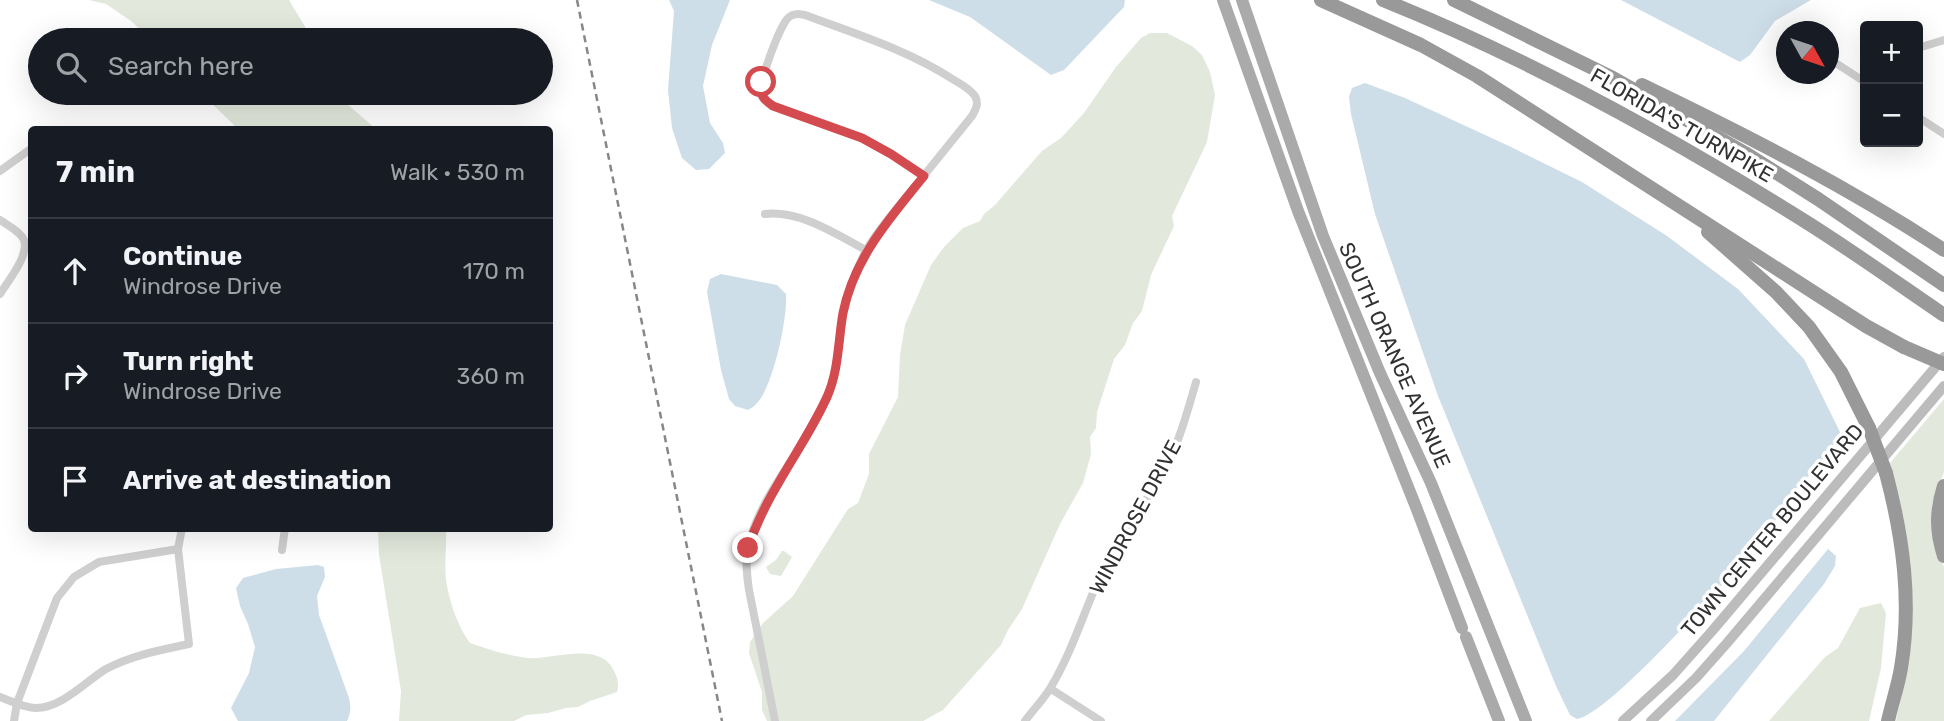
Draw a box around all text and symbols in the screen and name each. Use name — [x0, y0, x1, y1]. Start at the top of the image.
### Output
north arrow — [1776, 21, 1839, 84]
map controls — [1860, 21, 1923, 147]
button: + — [1860, 21, 1923, 84]
search box — [28, 28, 553, 105]
icon: search — [52, 48, 90, 86]
text: Search here — [108, 51, 254, 82]
street label: FLORIDA'S TURNPIKE — [1586, 63, 1778, 187]
route start — [745, 66, 776, 97]
button: − — [1860, 84, 1923, 147]
text: 7 min — [56, 154, 135, 190]
text: Walk · 530 m — [390, 158, 525, 186]
street label: SOUTH ORANGE AVENUE — [1334, 238, 1456, 472]
text: Continue — [123, 241, 242, 272]
icon: ahead — [56, 252, 94, 290]
text: 170 m — [463, 257, 525, 285]
text: Windrose Drive — [123, 272, 282, 300]
text: Turn right — [123, 346, 253, 377]
icon: right — [56, 357, 94, 395]
text: 360 m — [457, 362, 525, 390]
text: Windrose Drive — [123, 377, 282, 405]
street label: TOWN CENTER BOULEVARD — [1676, 419, 1868, 641]
street label: WINDROSE DRIVE — [1084, 436, 1186, 598]
icon: arrive — [56, 462, 94, 500]
text: Arrive at destination — [123, 465, 391, 496]
route end — [732, 532, 763, 563]

